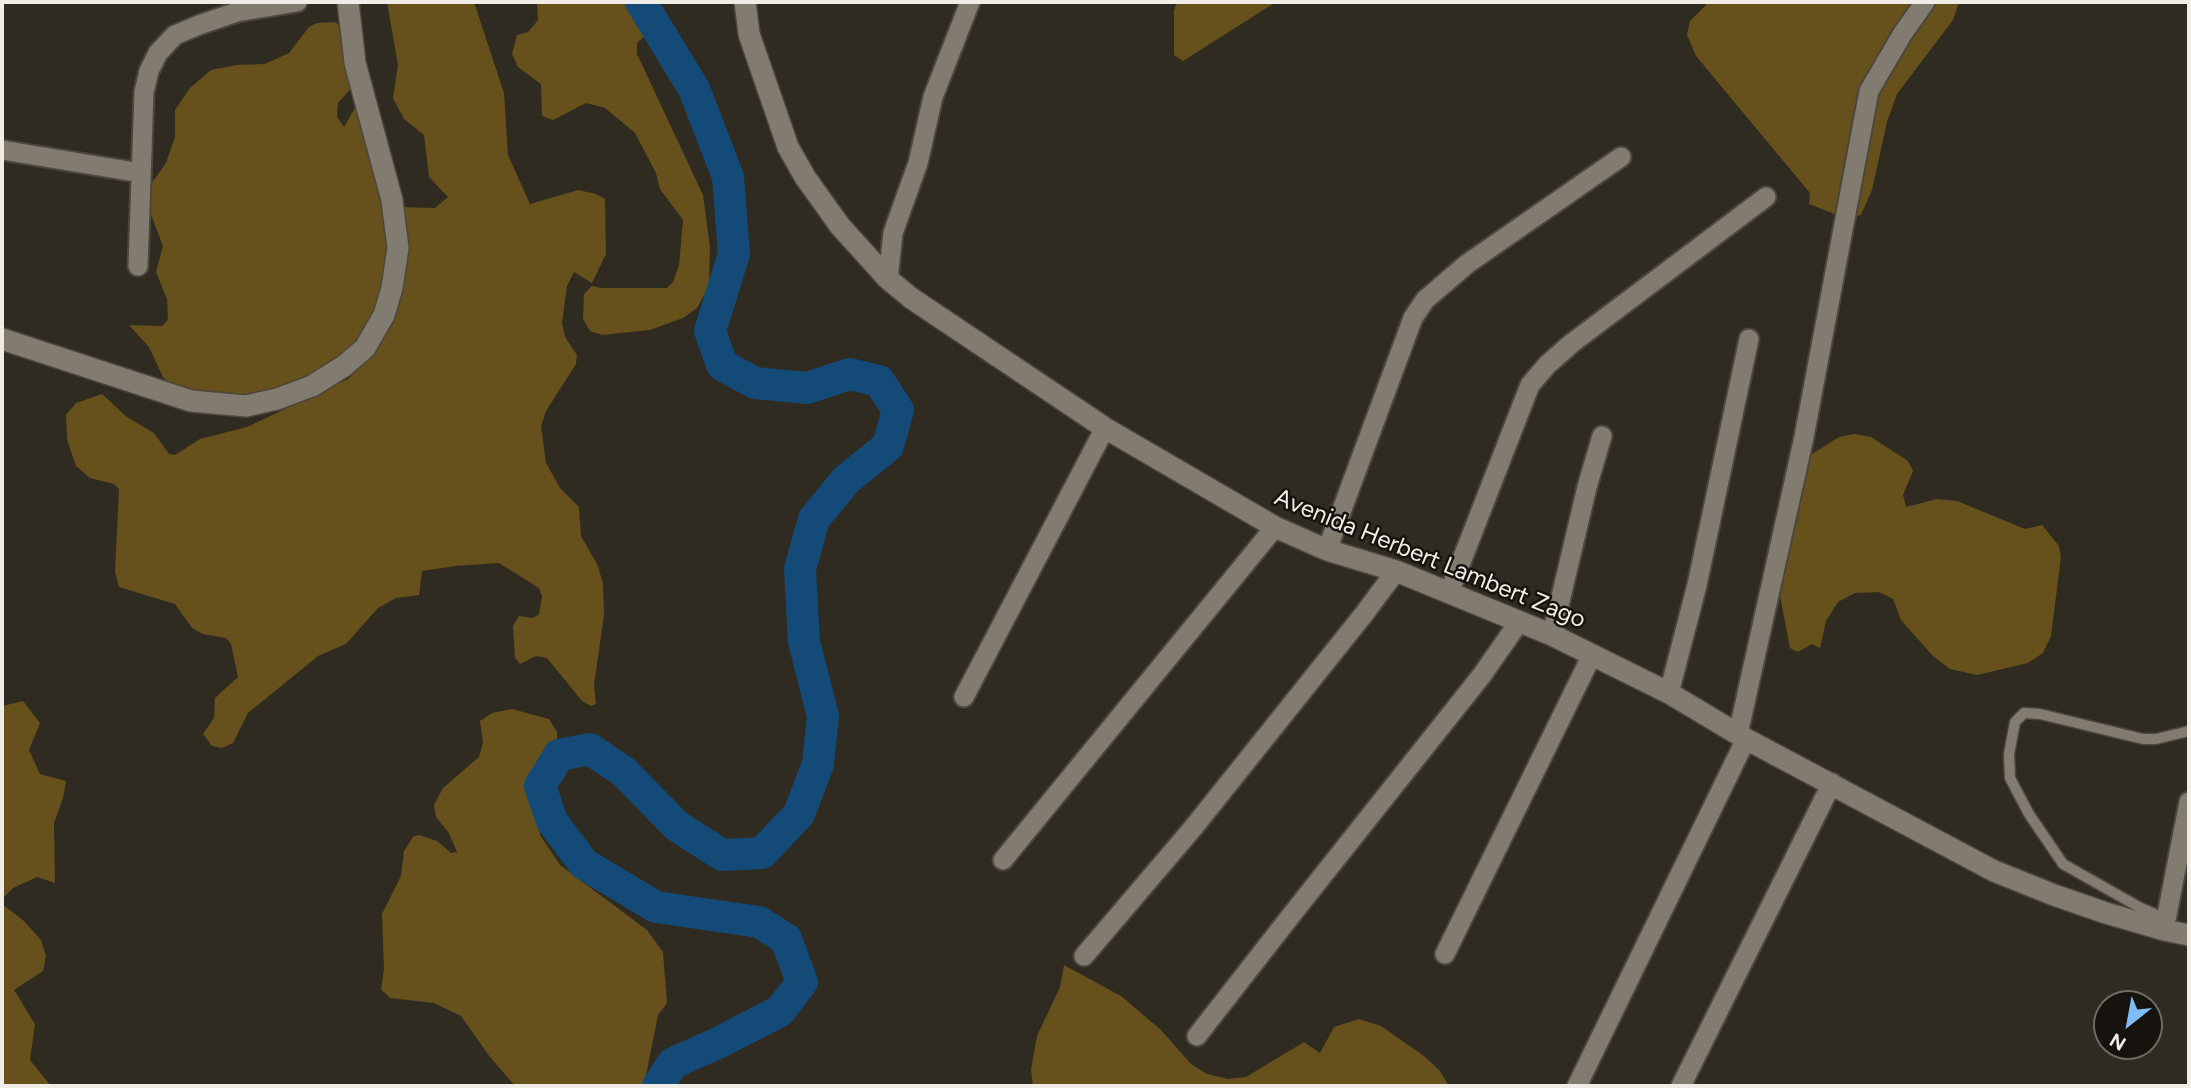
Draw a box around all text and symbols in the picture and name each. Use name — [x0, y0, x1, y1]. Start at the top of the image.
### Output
street label: Avenida Herbert Lambert Zago — [1270, 483, 1590, 635]
north arrow — [2093, 990, 2163, 1060]
text: N — [2106, 1028, 2130, 1055]

